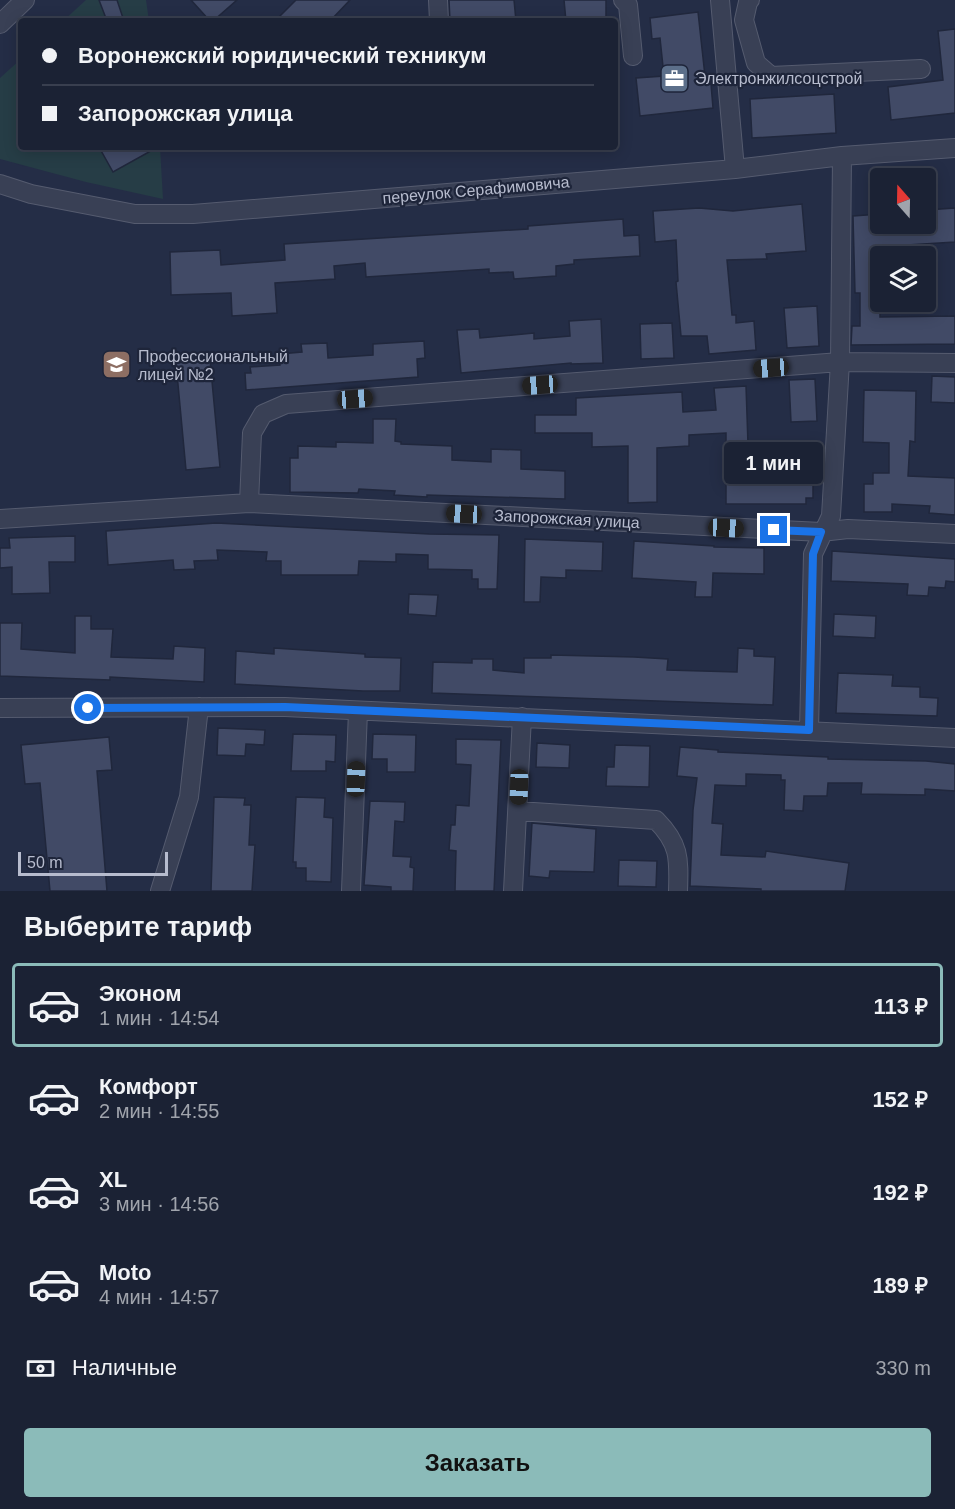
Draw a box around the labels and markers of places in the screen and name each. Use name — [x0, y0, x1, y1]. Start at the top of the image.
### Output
office icon: Электронжилсоцстрой — [658, 62, 690, 94]
place label: Электронжилсоцстрой — [695, 70, 862, 87]
place label: Профессиональный лицей №2 — [138, 348, 288, 383]
school or university icon: Профессиональный лицей №2 — [101, 349, 133, 381]

